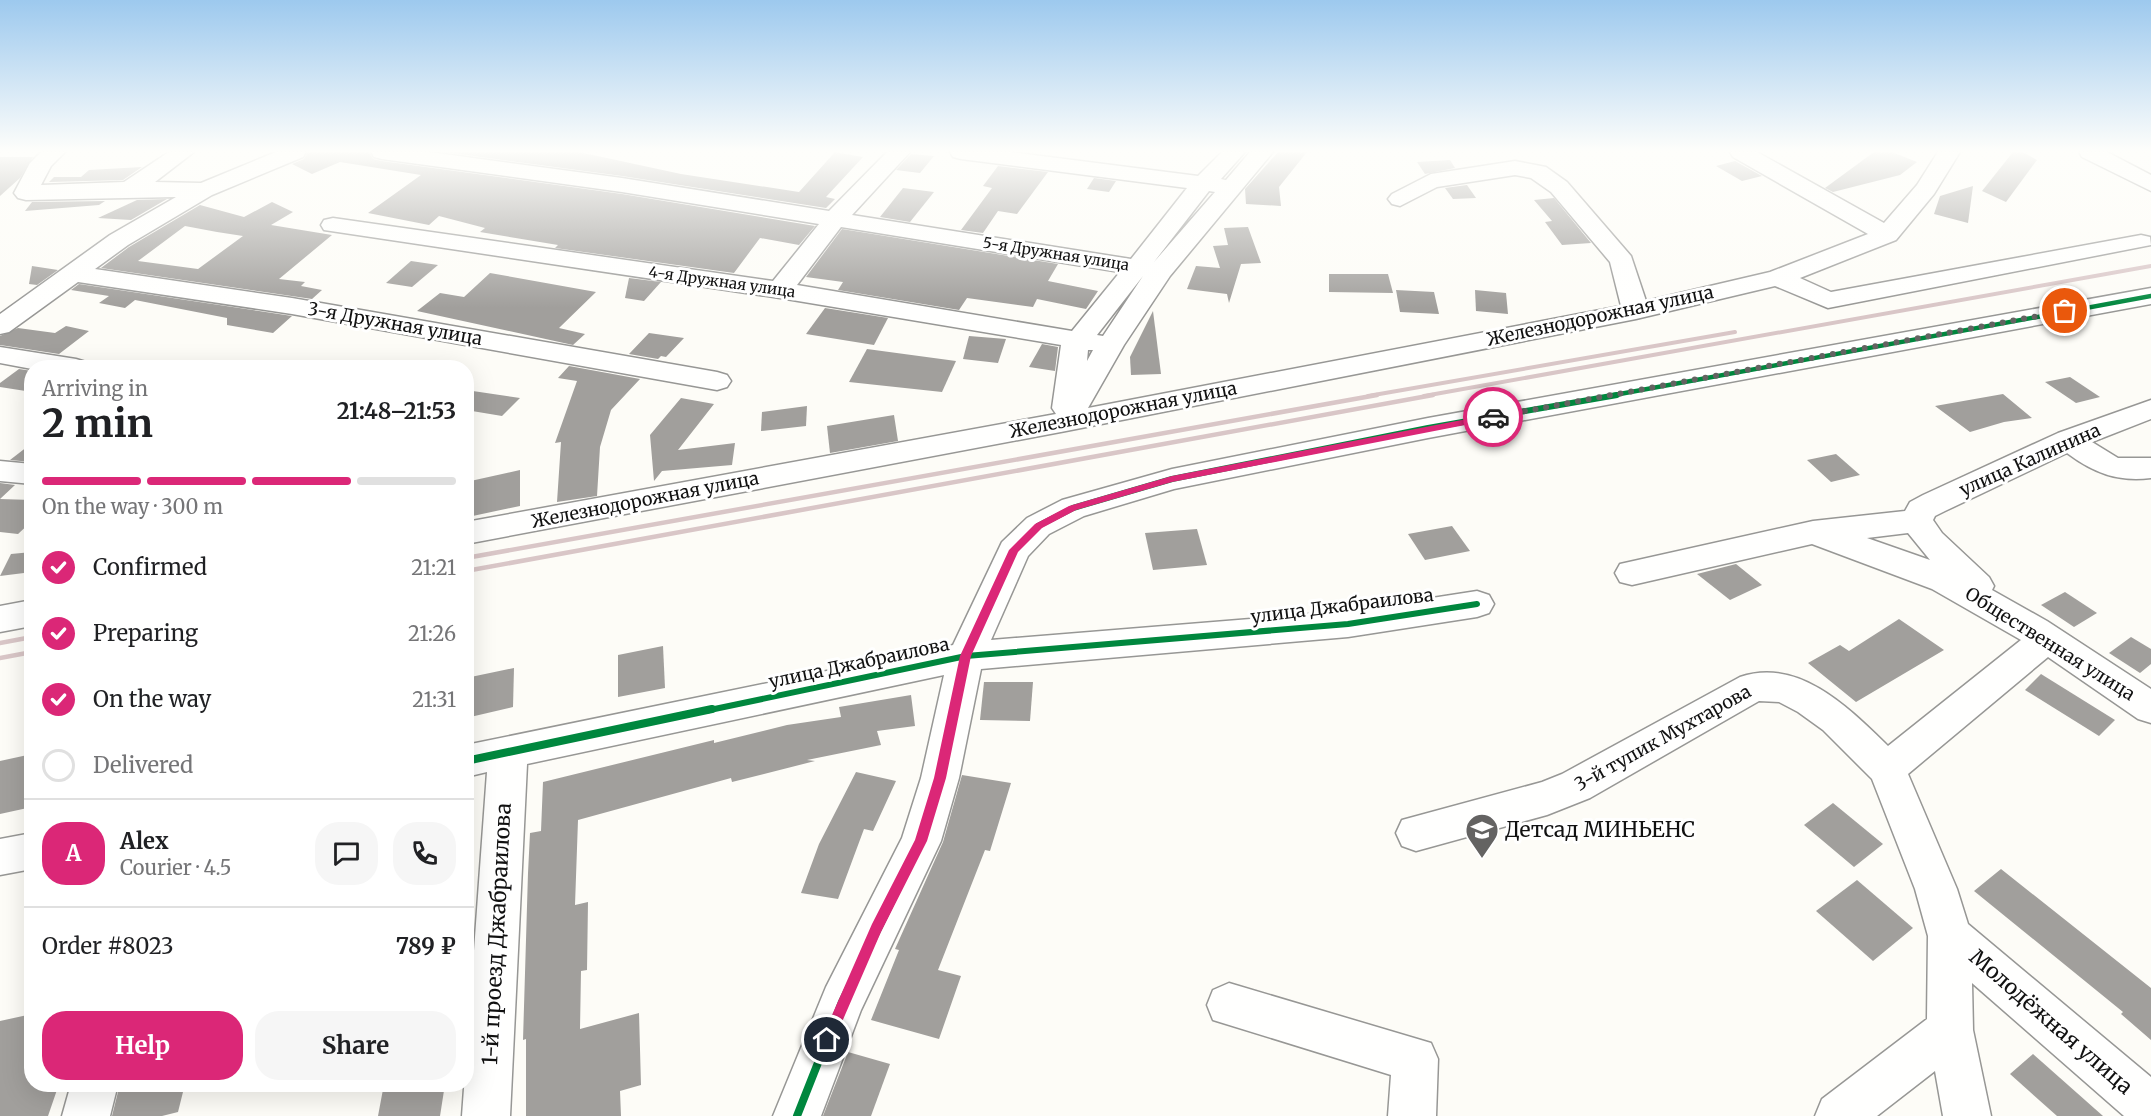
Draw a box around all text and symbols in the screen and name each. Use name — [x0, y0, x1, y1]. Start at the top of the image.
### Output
street label: 5-я Дружная улица — [982, 233, 1130, 274]
street label: 4-я Дружная улица — [648, 262, 797, 301]
street label: Железнодорожная улица — [1484, 280, 1716, 351]
pin — [2039, 285, 2090, 336]
icon: bag — [2048, 294, 2081, 327]
street label: 3-я Дружная улица — [306, 297, 484, 350]
text: Arriving in — [42, 376, 148, 401]
street label: Железнодорожная улица — [1007, 376, 1239, 443]
courier — [1463, 387, 1523, 447]
text: 21:48–21:53 — [337, 397, 456, 425]
text: 2 min — [42, 399, 153, 448]
icon: car — [1477, 401, 1510, 434]
street label: улица Калинина — [1956, 418, 2104, 501]
street label: Железнодорожная улица — [529, 466, 761, 533]
text: On the way · 300 m — [42, 494, 223, 519]
icon: check — [42, 551, 75, 584]
text: Confirmed — [93, 553, 207, 581]
text: 21:21 — [411, 555, 456, 580]
street label: Общественная улица — [1961, 582, 2140, 705]
street label: улица Джабраилова — [1249, 583, 1435, 628]
icon: check — [42, 617, 75, 650]
text: Preparing — [93, 619, 198, 647]
text: 21:26 — [408, 621, 456, 646]
street label: улица Джабраилова — [767, 632, 952, 693]
street label: 3-й тупик Мухтарова — [1571, 679, 1755, 796]
icon: check — [42, 683, 75, 716]
text: On the way — [93, 685, 211, 713]
text: 21:31 — [412, 687, 456, 712]
text: Delivered — [93, 751, 193, 779]
street label: 1-й проезд Джабраилова — [476, 802, 517, 1066]
school or university icon: Детсад МИНЬЕНС — [1464, 812, 1500, 859]
place label: Детсад МИНЬЕНС — [1505, 816, 1695, 843]
button: chat — [315, 822, 378, 885]
button: phone — [393, 822, 456, 885]
text: Alex — [120, 827, 169, 855]
text: A — [66, 839, 81, 867]
text: Courier · 4.5 — [120, 855, 232, 880]
text: Order #8023 — [42, 932, 174, 960]
text: 789 ₽ — [396, 932, 456, 960]
street label: Молодёжная улица — [1964, 943, 2138, 1100]
button: Help — [42, 1011, 243, 1080]
button: Share — [255, 1011, 456, 1080]
pin — [801, 1014, 852, 1065]
icon: home — [810, 1023, 843, 1056]

